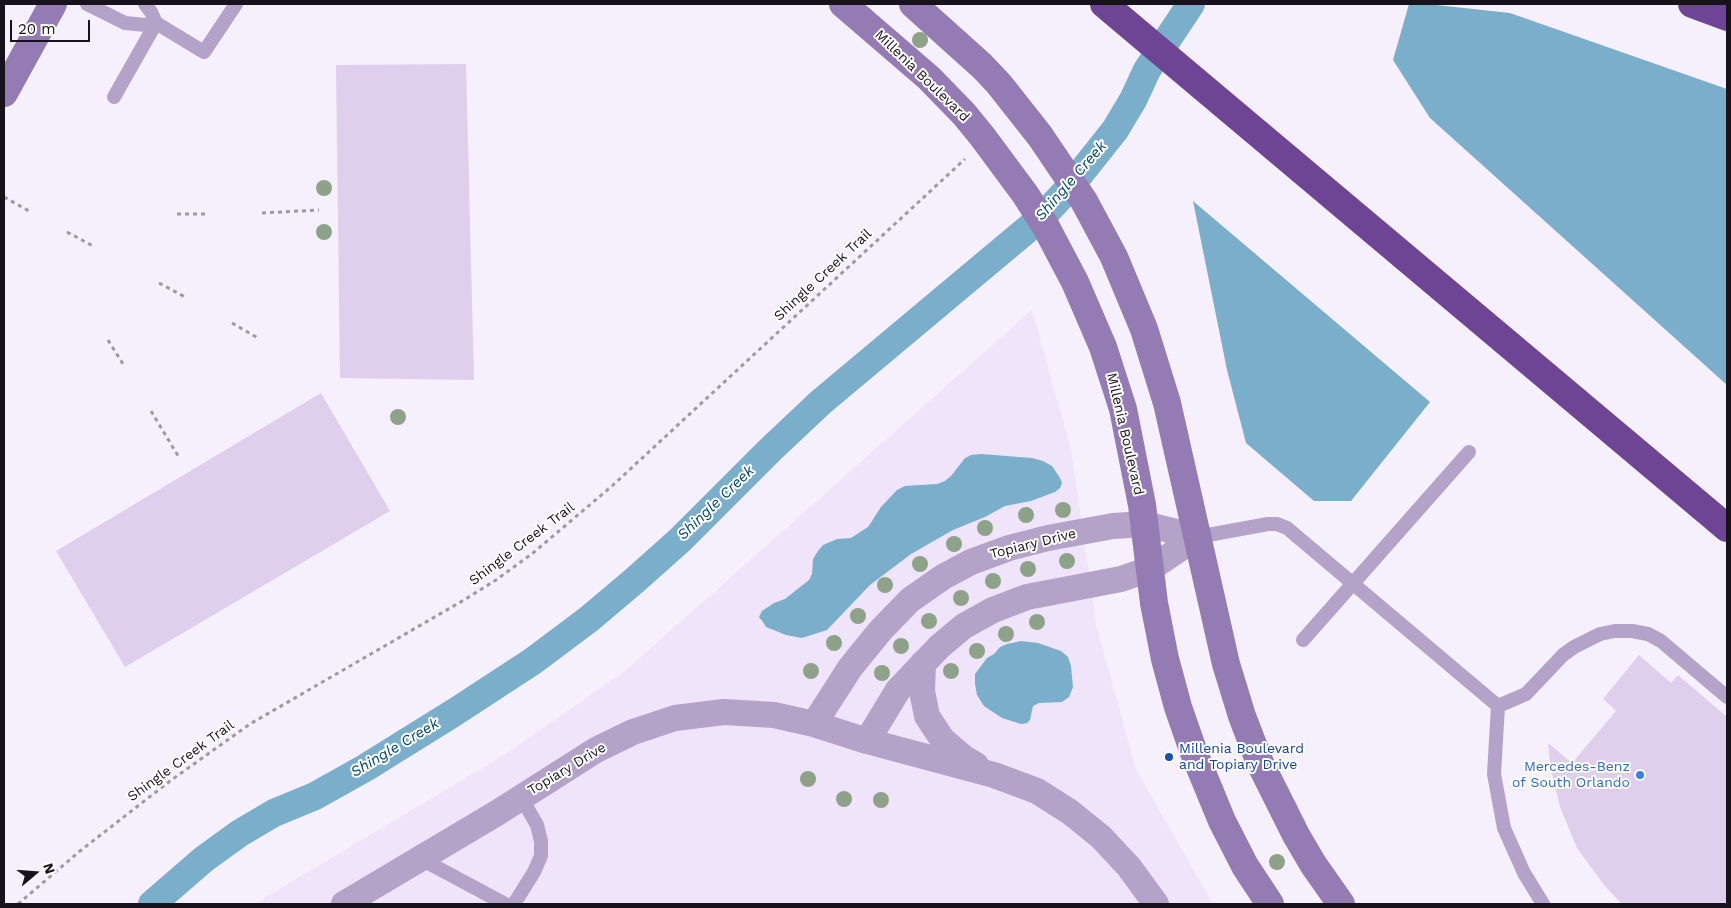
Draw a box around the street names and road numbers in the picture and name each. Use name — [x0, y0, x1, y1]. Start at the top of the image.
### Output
street label: Millenia Boulevard — [871, 27, 973, 125]
street label: Shingle Creek Trail — [771, 225, 875, 325]
street label: Millenia Boulevard — [1103, 371, 1147, 497]
street label: Shingle Creek Trail — [466, 499, 578, 589]
street label: Topiary Drive — [988, 525, 1078, 563]
street label: Shingle Creek Trail — [124, 717, 238, 805]
street label: Topiary Drive — [525, 739, 609, 799]

